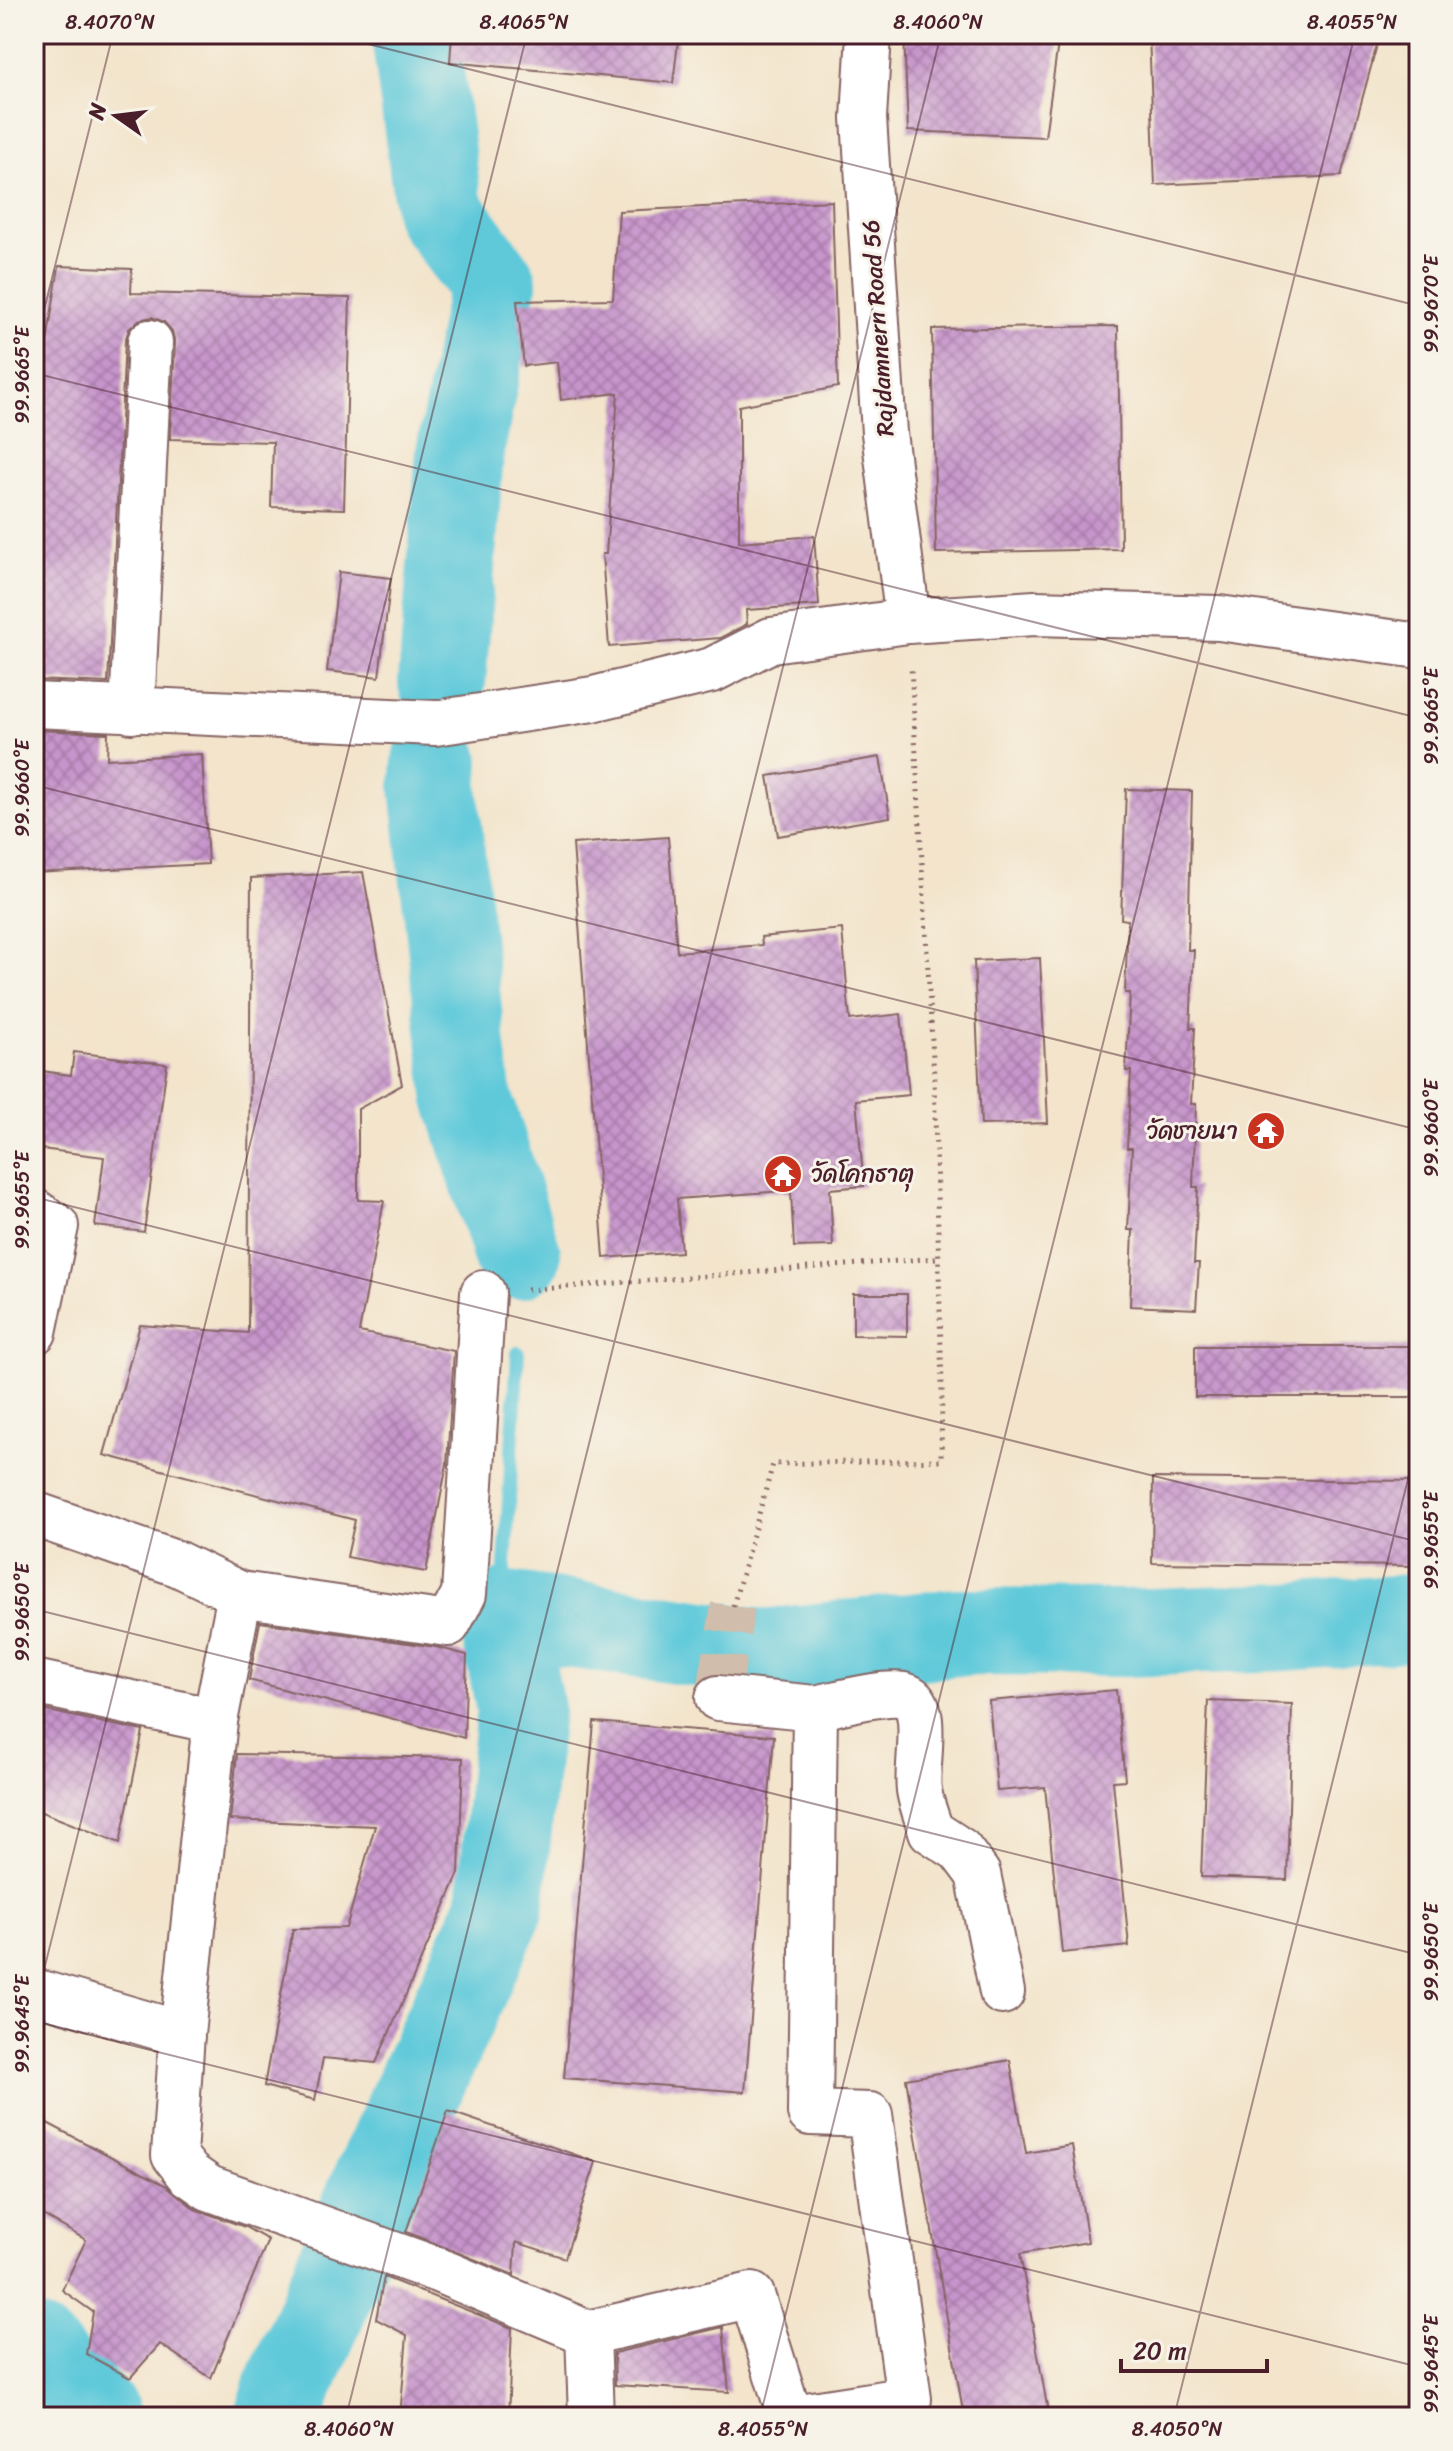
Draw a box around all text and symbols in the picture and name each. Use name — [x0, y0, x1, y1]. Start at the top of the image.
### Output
text: 8.4070°N — [65, 5, 155, 40]
text: 8.4065°N — [479, 5, 569, 40]
text: 8.4060°N — [893, 5, 983, 40]
text: 8.4055°N — [1307, 5, 1397, 40]
north arrow — [76, 76, 156, 156]
text: N — [76, 98, 118, 124]
street label: Rajdamnern Road 56 — [849, 218, 907, 438]
text: 99.9670°E — [1414, 253, 1449, 353]
text: 99.9665°E — [5, 324, 40, 424]
text: 99.9665°E — [1414, 665, 1449, 765]
text: 99.9660°E — [5, 737, 40, 837]
text: 99.9660°E — [1414, 1077, 1449, 1177]
place label: วัดชายนา — [1147, 1110, 1238, 1152]
temple icon: วัดชายนา — [1245, 1110, 1287, 1152]
text: 99.9655°E — [5, 1149, 40, 1249]
temple icon: วัดโคกธาตุ — [762, 1153, 804, 1195]
place label: วัดโคกธาตุ — [811, 1153, 914, 1195]
text: 99.9655°E — [1414, 1489, 1449, 1589]
text: 99.9650°E — [5, 1561, 40, 1661]
text: 99.9650°E — [1414, 1901, 1449, 2001]
text: 99.9645°E — [5, 1973, 40, 2073]
text: 99.9645°E — [1414, 2313, 1449, 2413]
scale bar — [1121, 2323, 1267, 2373]
text: 20 m — [1133, 2330, 1187, 2372]
text: 8.4060°N — [304, 2412, 394, 2447]
text: 8.4055°N — [718, 2412, 808, 2447]
text: 8.4050°N — [1132, 2412, 1222, 2447]

